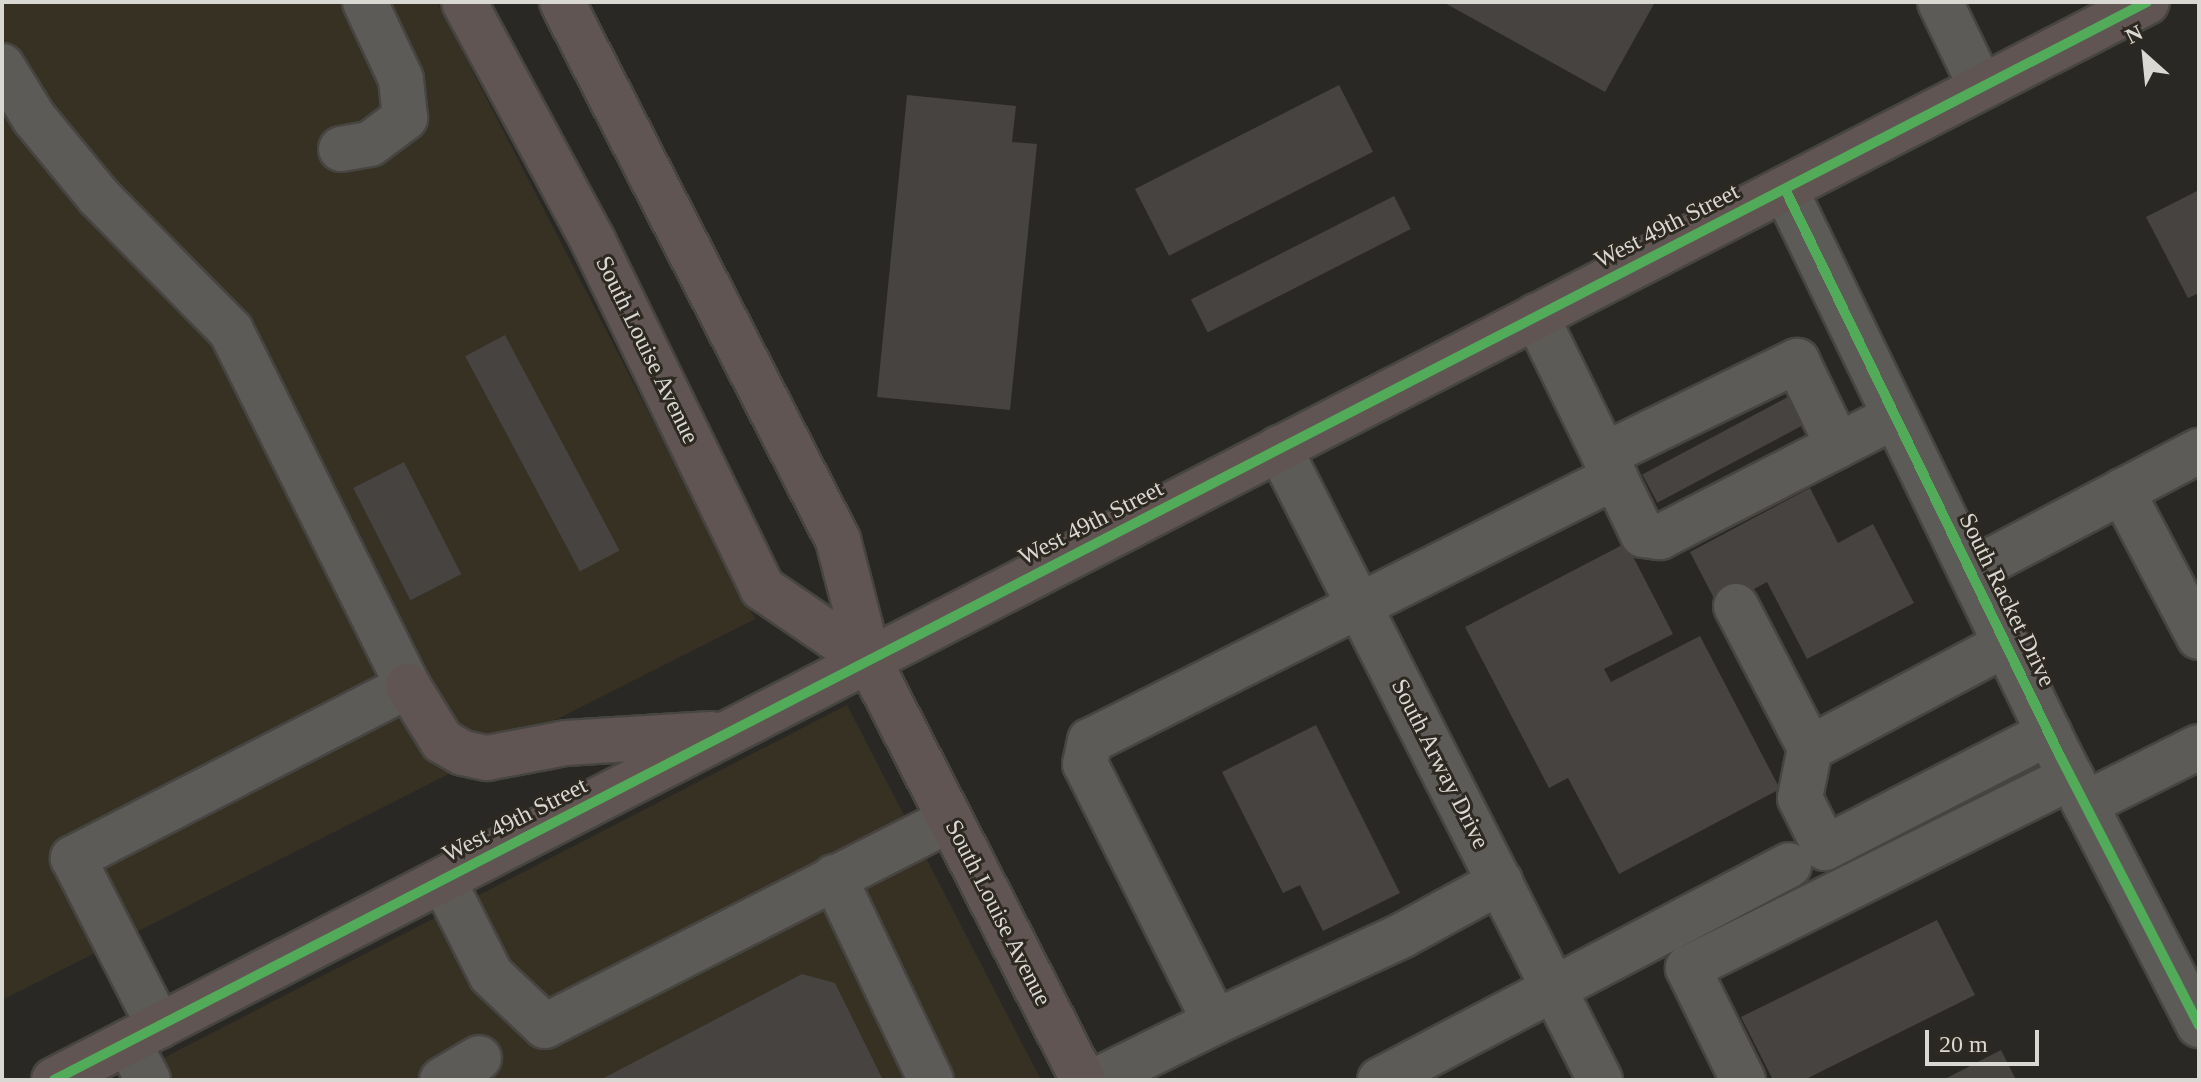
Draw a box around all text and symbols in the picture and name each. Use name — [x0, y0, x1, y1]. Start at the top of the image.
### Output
north arrow — [2105, 16, 2185, 96]
text: N — [2121, 19, 2147, 49]
street label: West 49th Street — [1590, 177, 1744, 275]
street label: South Louise Avenue — [589, 251, 705, 449]
street label: West 49th Street — [1014, 474, 1168, 572]
street label: South Racket Drive — [1953, 509, 2061, 691]
street label: South Arway Drive — [1385, 674, 1495, 854]
street label: West 49th Street — [438, 771, 592, 869]
street label: South Louise Avenue — [938, 815, 1058, 1011]
scale bar — [1929, 1014, 2043, 1064]
text: 20 m — [1939, 1031, 1988, 1057]

